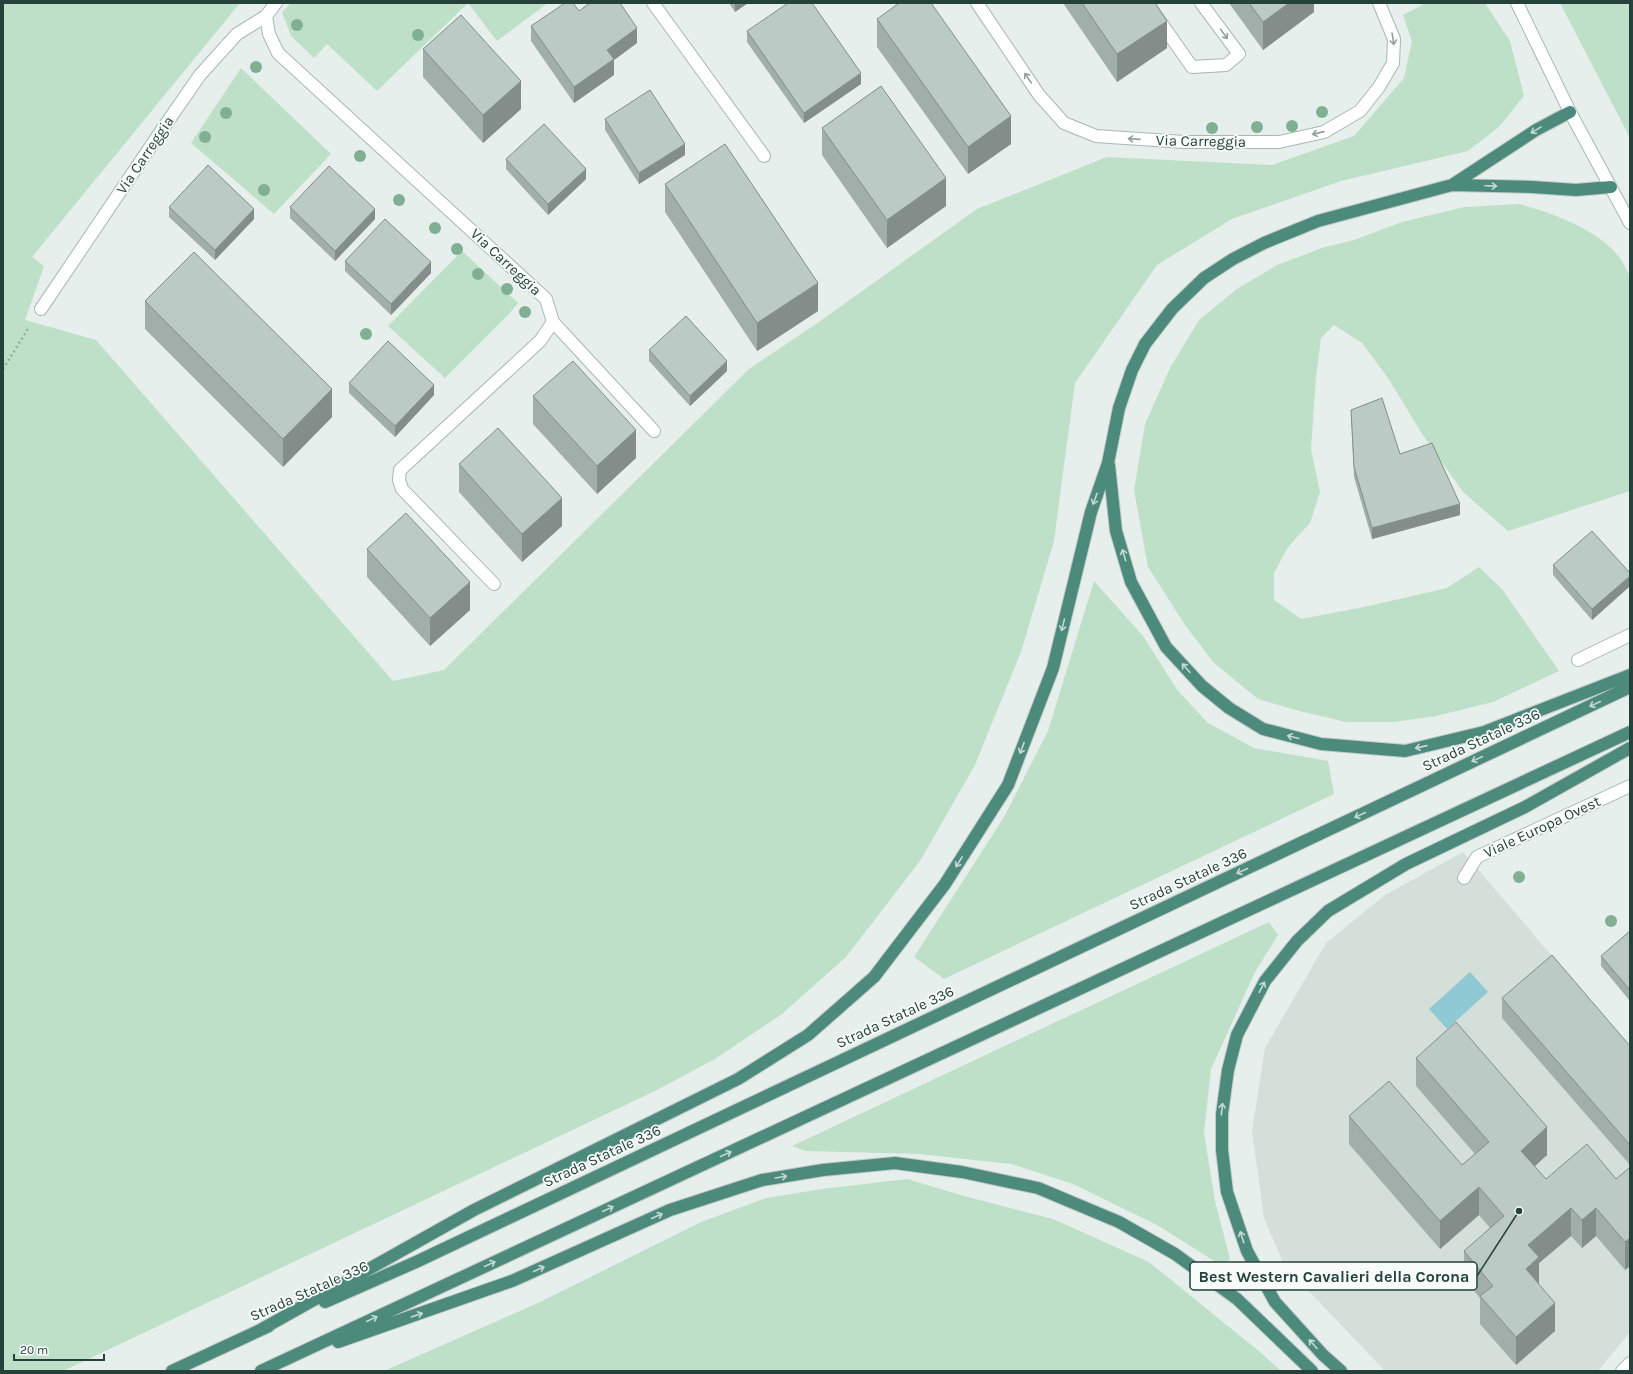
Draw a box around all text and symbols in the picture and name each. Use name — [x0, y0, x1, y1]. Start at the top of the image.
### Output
one-way arrow — [1220, 29, 1229, 40]
one-way arrow — [1389, 32, 1397, 45]
one-way arrow — [1024, 73, 1032, 84]
street label: Via Carreggia — [112, 112, 178, 198]
one-way arrow — [1530, 127, 1542, 135]
one-way arrow — [1312, 130, 1325, 137]
street label: Via Carreggia — [1156, 131, 1246, 151]
one-way arrow — [1127, 135, 1140, 142]
one-way arrow — [1484, 182, 1497, 190]
street label: Via Carreggia — [467, 225, 545, 299]
one-way arrow — [1091, 493, 1099, 505]
one-way arrow — [1120, 549, 1127, 562]
one-way arrow — [1059, 619, 1066, 632]
one-way arrow — [1181, 663, 1190, 673]
one-way arrow — [1589, 701, 1601, 708]
street label: Strada Statale 336 — [1419, 705, 1543, 775]
one-way arrow — [1287, 732, 1300, 740]
one-way arrow — [1017, 742, 1025, 754]
one-way arrow — [1415, 743, 1428, 751]
one-way arrow — [1472, 756, 1484, 763]
street label: Viale Europa Ovest — [1481, 792, 1604, 862]
one-way arrow — [1354, 812, 1366, 819]
street label: Strada Statale 336 — [1126, 844, 1250, 914]
one-way arrow — [955, 856, 963, 867]
one-way arrow — [1237, 868, 1249, 875]
one-way arrow — [1259, 981, 1266, 993]
street label: Strada Statale 336 — [833, 982, 957, 1052]
one-way arrow — [1219, 1103, 1226, 1116]
street label: Strada Statale 336 — [540, 1121, 664, 1191]
one-way arrow — [719, 1150, 731, 1157]
one-way arrow — [774, 1173, 787, 1181]
one-way arrow — [602, 1205, 614, 1212]
one-way arrow — [651, 1212, 663, 1219]
one-way arrow — [1238, 1230, 1245, 1243]
street label: Strada Statale 336 — [247, 1257, 371, 1325]
one-way arrow — [484, 1260, 496, 1267]
callout: Best Western Cavalieri della Corona — [1190, 1262, 1477, 1290]
one-way arrow — [533, 1265, 545, 1273]
text: Best Western Cavalieri della Corona — [1199, 1267, 1469, 1286]
one-way arrow — [411, 1310, 423, 1318]
one-way arrow — [366, 1315, 378, 1322]
scale bar — [14, 1336, 104, 1362]
one-way arrow — [1308, 1339, 1318, 1349]
text: 20 m — [20, 1343, 48, 1357]

